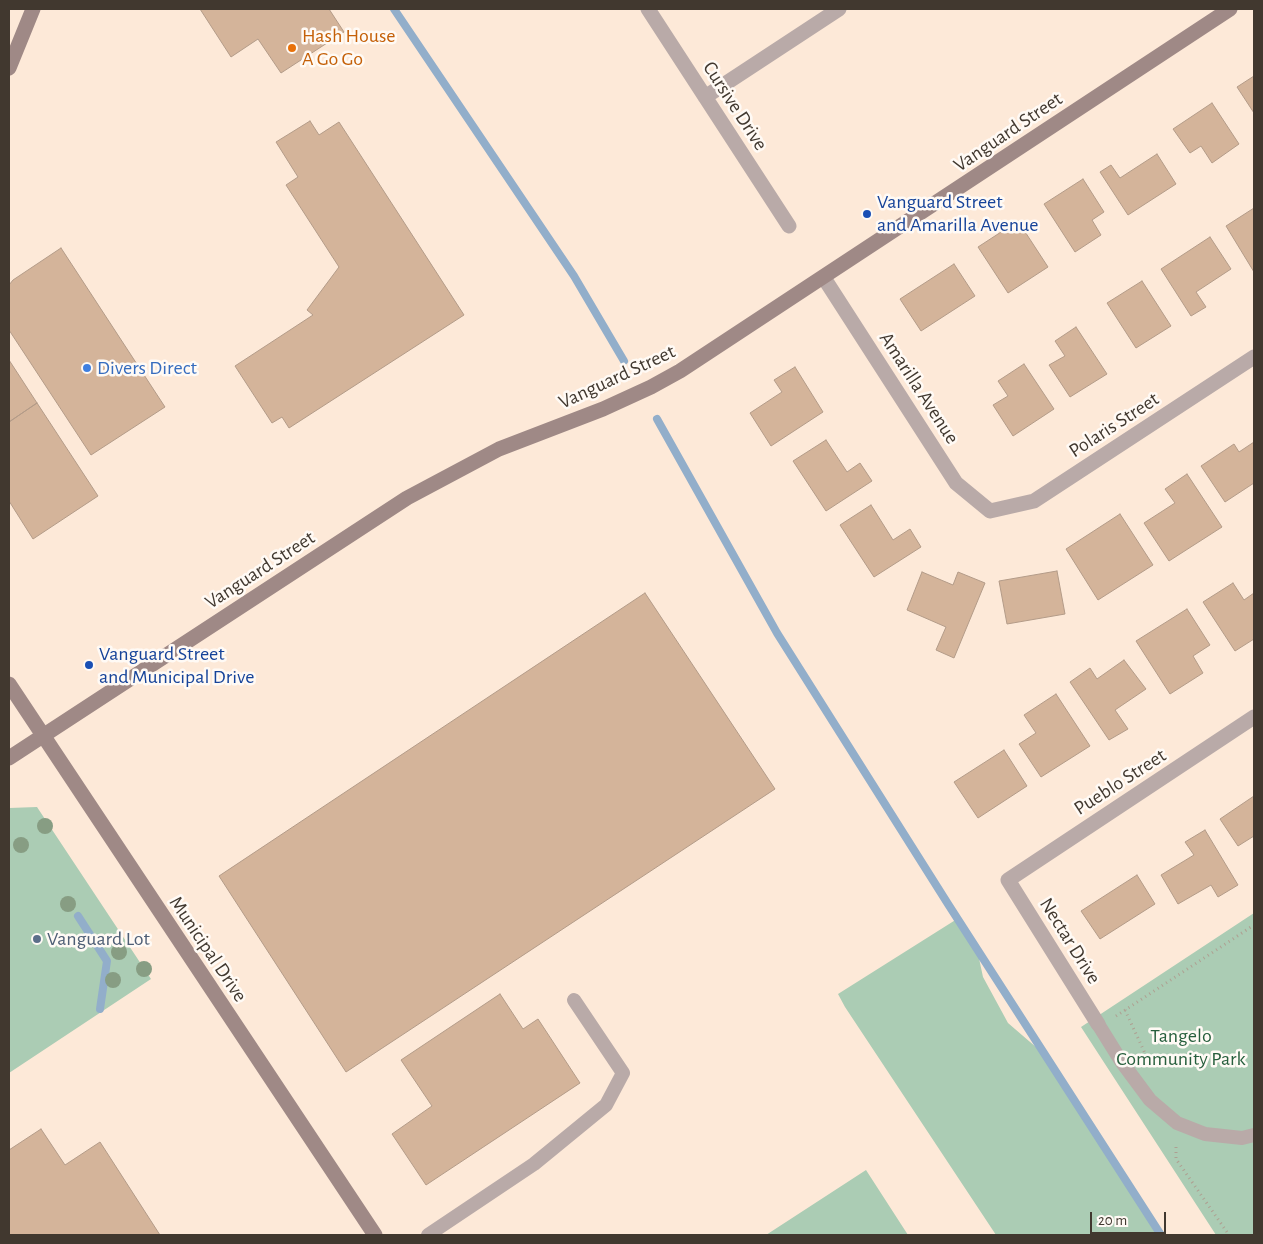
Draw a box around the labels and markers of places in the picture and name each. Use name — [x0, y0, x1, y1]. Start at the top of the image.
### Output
place label: Hash House A Go Go — [302, 24, 396, 71]
marker: Hash House A Go Go — [286, 42, 298, 54]
place label: Vanguard Street and Amarilla Avenue — [877, 190, 1038, 237]
marker: Vanguard Street and Amarilla Avenue — [861, 208, 873, 220]
place label: Divers Direct — [97, 356, 197, 380]
marker: Divers Direct — [81, 362, 93, 374]
place label: Vanguard Street and Municipal Drive — [99, 642, 254, 689]
marker: Vanguard Street and Municipal Drive — [83, 659, 95, 671]
place label: Vanguard Lot — [47, 927, 150, 951]
marker: Vanguard Lot — [31, 933, 43, 945]

